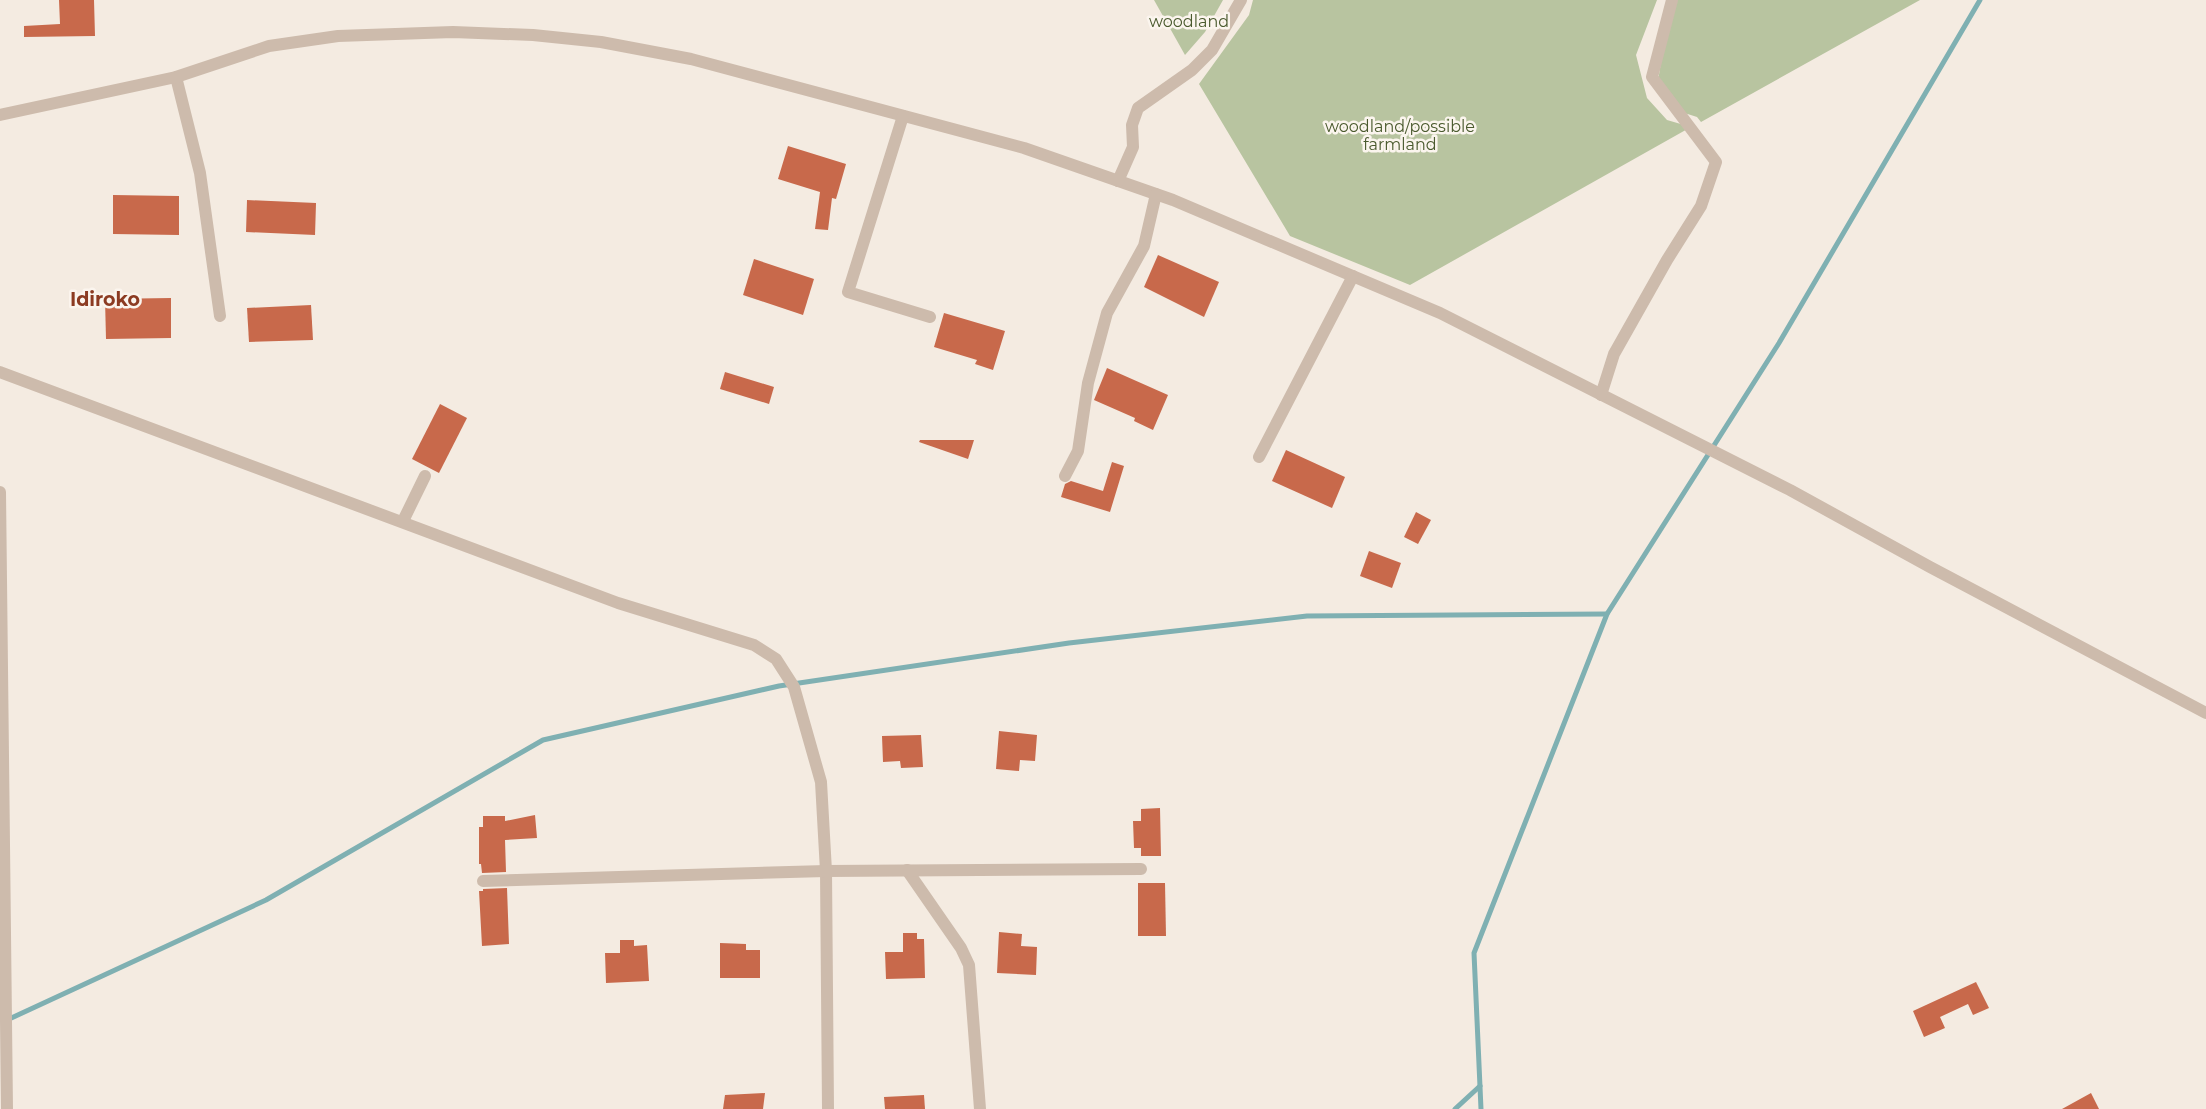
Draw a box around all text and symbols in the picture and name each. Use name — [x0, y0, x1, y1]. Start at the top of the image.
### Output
park label: woodland — [1149, 12, 1229, 31]
park label: woodland/possible farmland — [1325, 117, 1475, 154]
district label: Idiroko — [70, 288, 140, 311]

